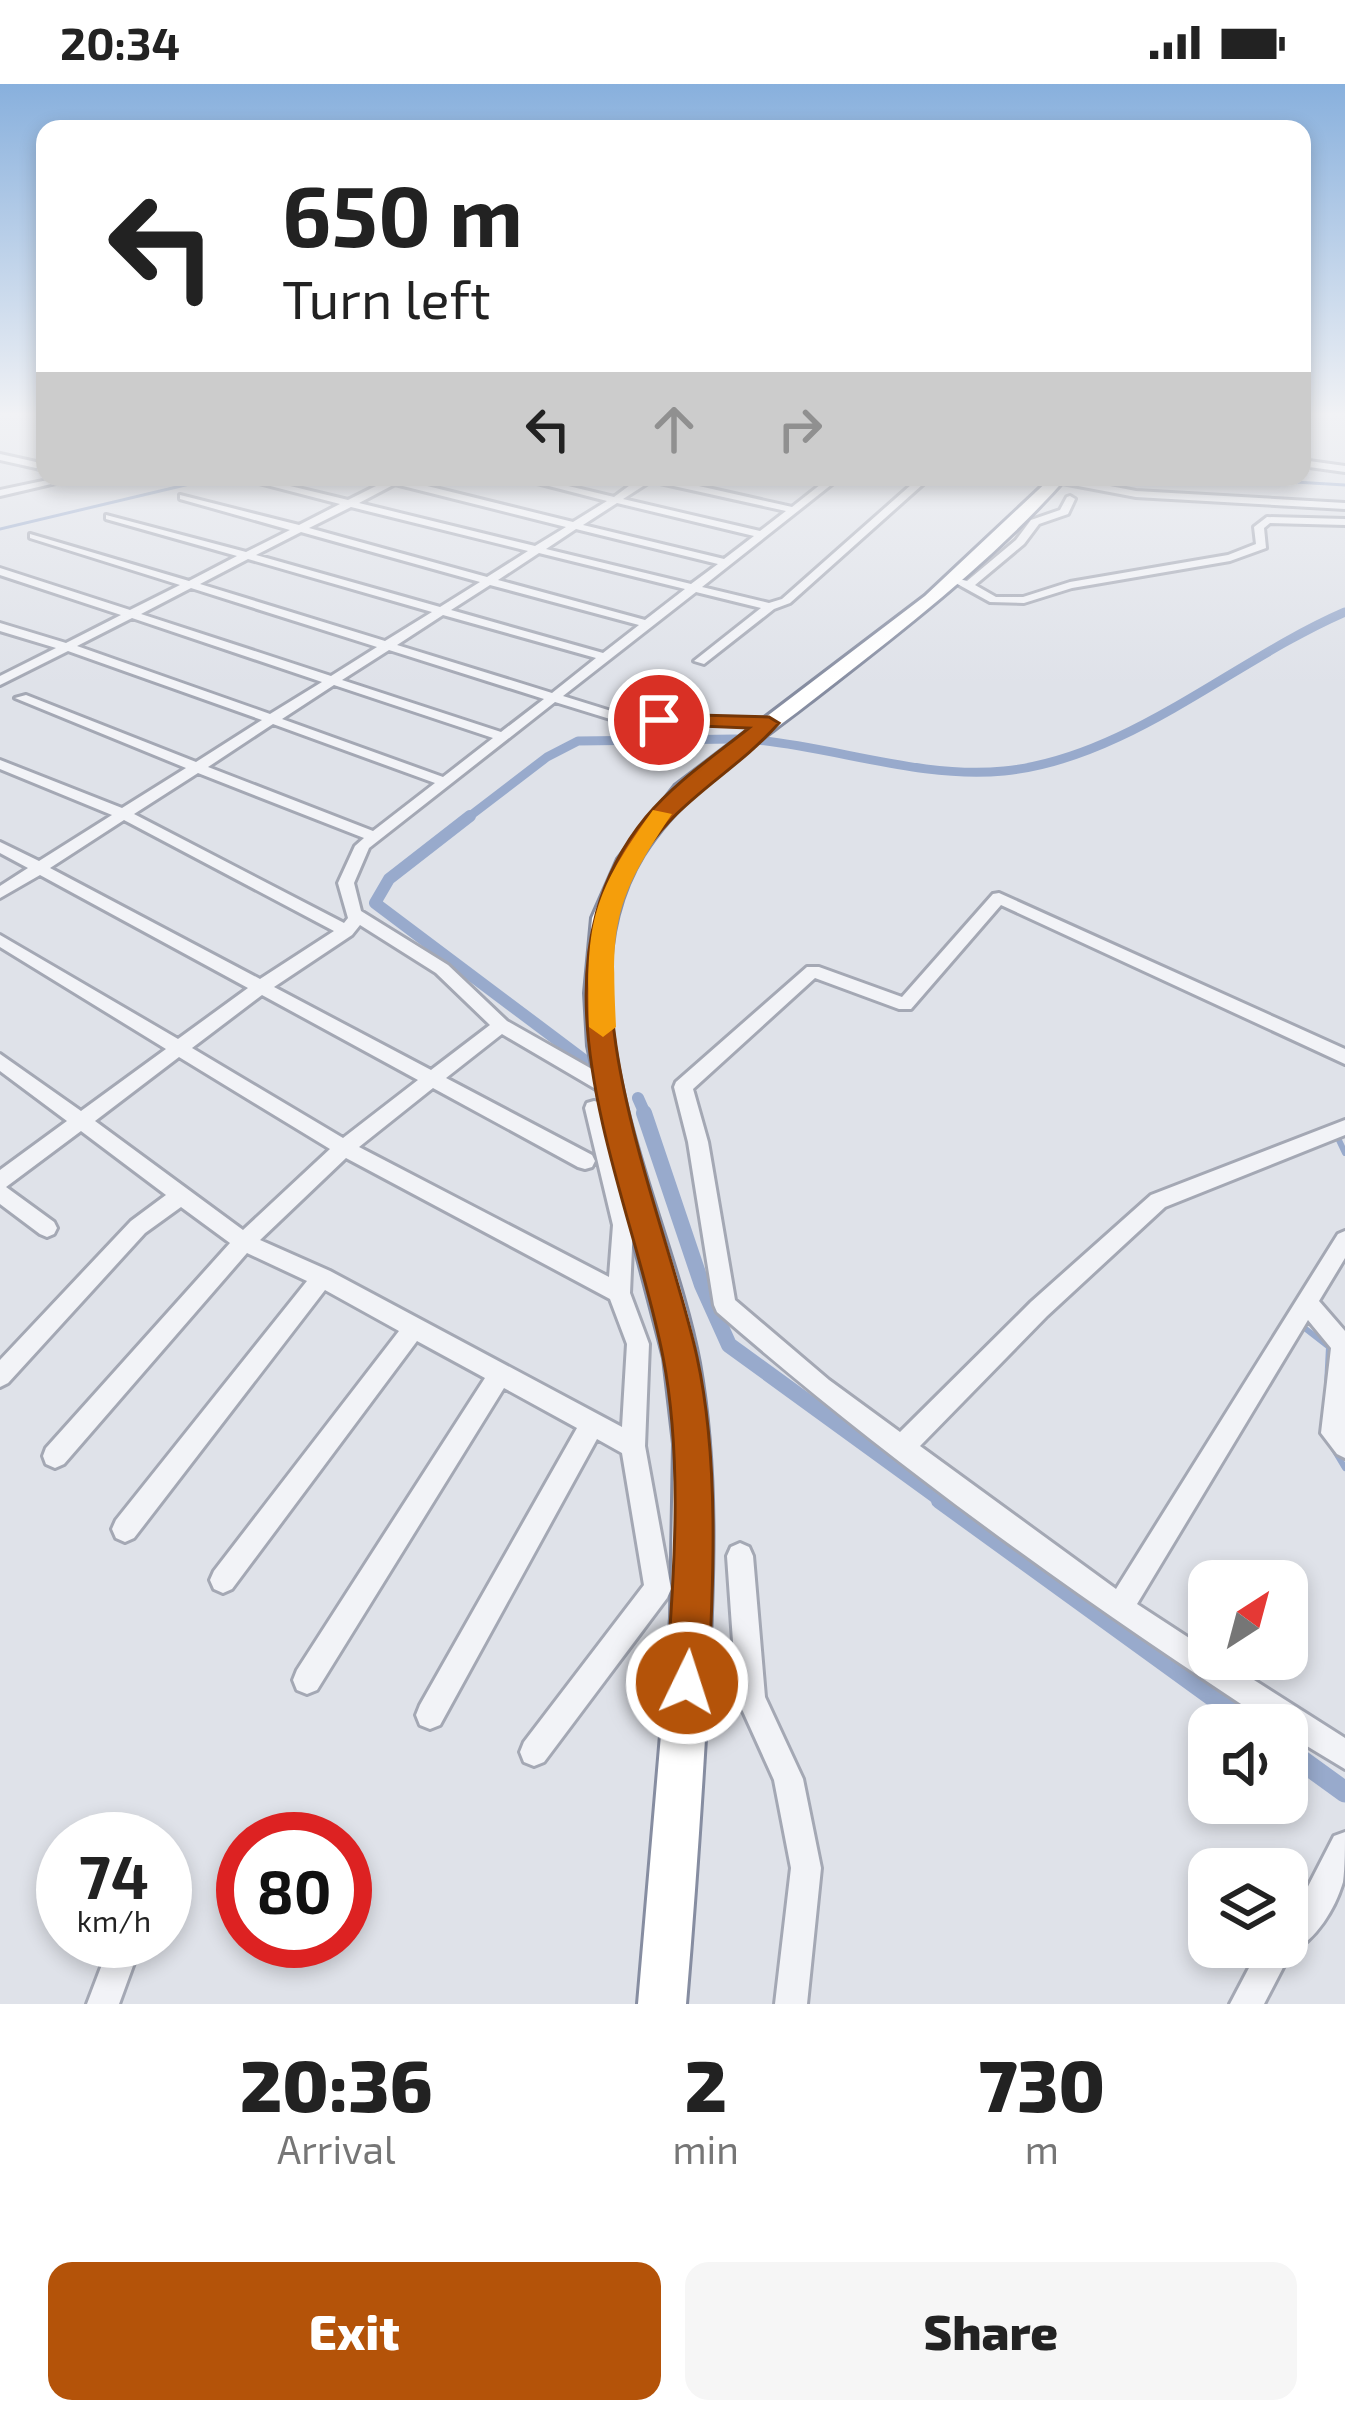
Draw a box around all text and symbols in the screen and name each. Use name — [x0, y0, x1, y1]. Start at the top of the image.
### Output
text: 20:34 — [60, 15, 180, 69]
text: 650 m — [282, 163, 523, 264]
icon: left — [84, 168, 240, 324]
text: Turn left — [282, 265, 491, 330]
icon: left — [515, 396, 581, 462]
icon: ahead — [641, 396, 707, 462]
icon: right — [767, 396, 833, 462]
pin — [608, 669, 710, 771]
icon: arrive — [626, 687, 692, 753]
north arrow — [1188, 1560, 1308, 1680]
map controls — [1188, 1560, 1308, 1968]
position arrow — [624, 1620, 750, 1746]
button: sound — [1188, 1704, 1308, 1824]
speed limit sign: 80 — [216, 1812, 372, 1968]
text: 74 — [79, 1839, 149, 1911]
button: layers — [1188, 1848, 1308, 1968]
text: km/h — [77, 1902, 151, 1938]
text: 20:36 — [240, 2040, 433, 2126]
text: 2 — [684, 2040, 727, 2126]
text: 730 — [979, 2040, 1105, 2126]
text: Arrival — [277, 2125, 396, 2172]
text: min — [672, 2125, 739, 2172]
text: m — [1025, 2125, 1059, 2172]
button: Exit — [48, 2262, 661, 2400]
button: Share — [685, 2262, 1297, 2400]

